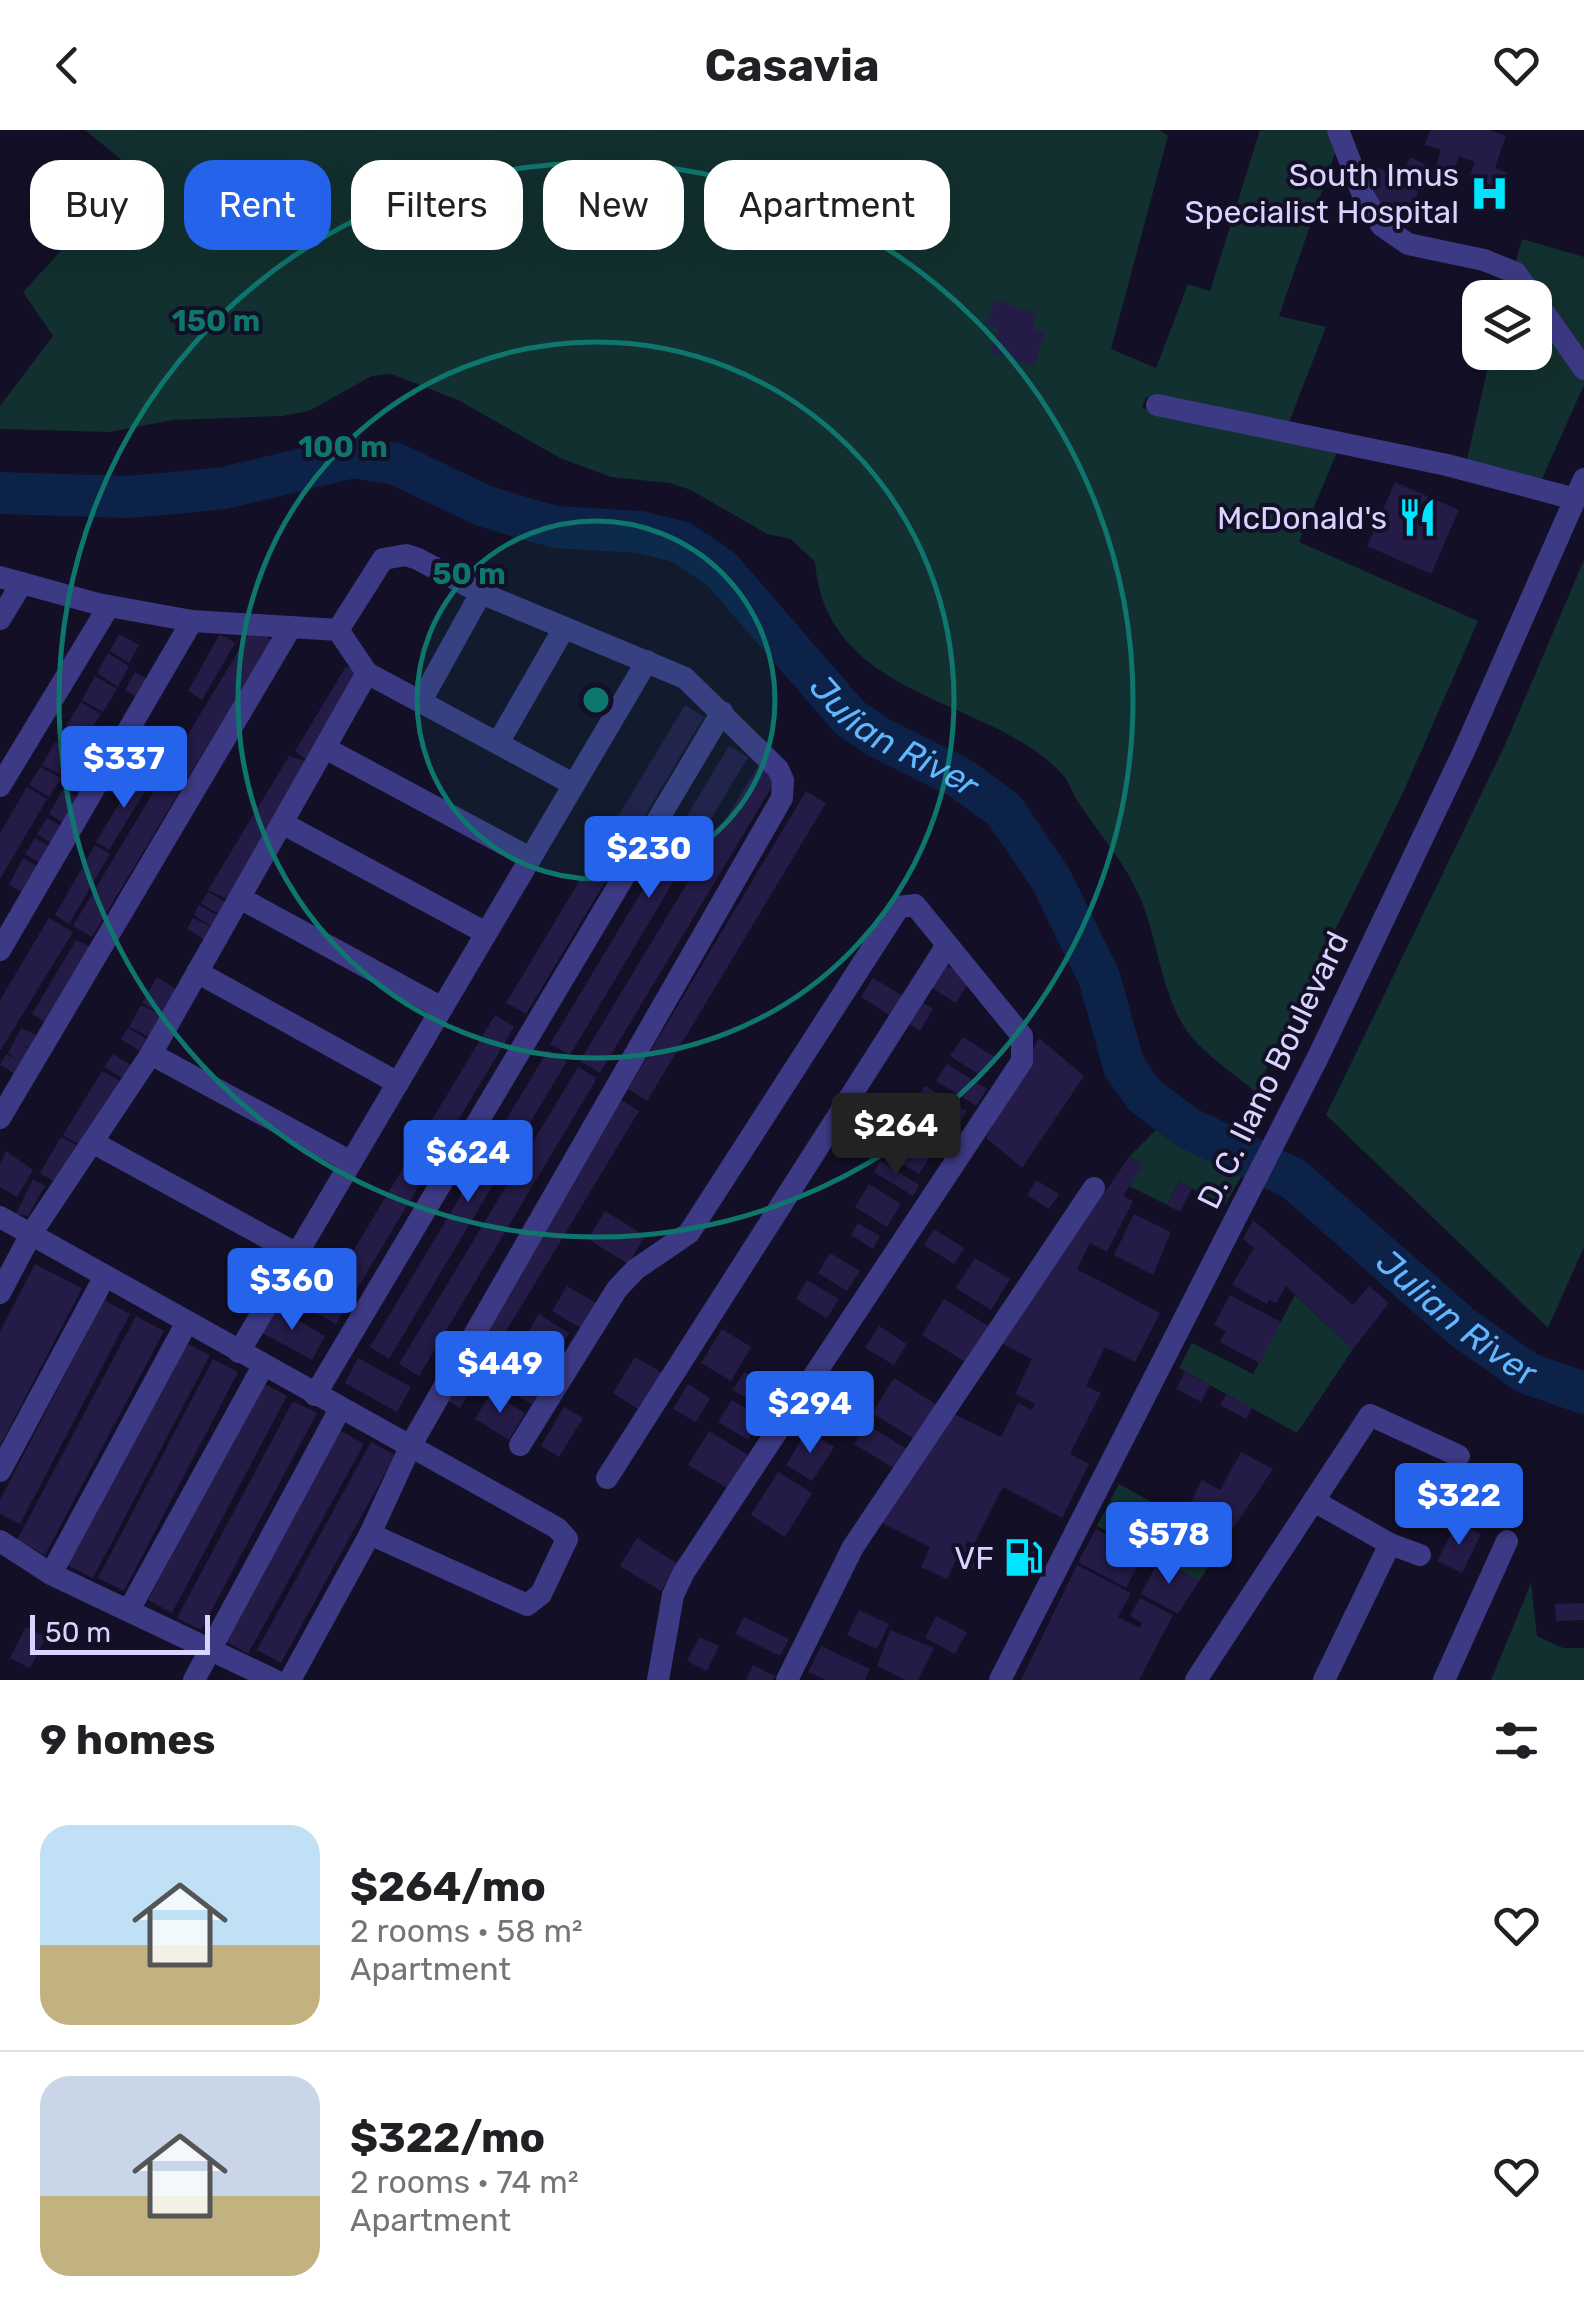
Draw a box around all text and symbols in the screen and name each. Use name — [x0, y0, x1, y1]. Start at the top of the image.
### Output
icon: back — [40, 38, 95, 93]
icon: heart — [1489, 38, 1544, 93]
text: Casavia — [704, 39, 880, 92]
place label: South Imus Specialist Hospital — [1185, 156, 1459, 231]
chip: Buy — [30, 160, 164, 250]
chip: Rent — [184, 160, 331, 250]
chip: Filters — [351, 160, 523, 250]
chip: New — [543, 160, 684, 250]
chip: Apartment — [704, 160, 950, 250]
hospital icon: South Imus Specialist Hospital — [1468, 172, 1510, 214]
map controls — [1462, 280, 1552, 370]
button: layers — [1462, 280, 1552, 370]
text: 150 m — [172, 303, 260, 339]
text: 100 m — [298, 429, 388, 465]
restaurant icon: McDonald's — [1396, 497, 1438, 539]
place label: McDonald's — [1217, 499, 1387, 537]
text: 50 m — [432, 556, 506, 592]
water label: Julian River — [802, 667, 989, 807]
centre of rings — [578, 682, 614, 718]
pin: $337 — [65, 726, 183, 811]
text: $337 — [83, 739, 165, 777]
pin: $230 — [590, 816, 708, 901]
text: $230 — [606, 829, 692, 867]
street label: D. C. Ilano Boulevard — [1189, 925, 1357, 1215]
pin: $264 — [837, 1093, 955, 1178]
text: $264 — [854, 1106, 938, 1144]
pin: $624 — [409, 1120, 527, 1205]
text: $624 — [426, 1133, 510, 1171]
water label: Julian River — [1368, 1241, 1543, 1396]
pin: $360 — [233, 1248, 351, 1333]
text: $360 — [249, 1261, 335, 1299]
pin: $449 — [441, 1331, 559, 1416]
text: $449 — [457, 1344, 543, 1382]
pin: $294 — [751, 1371, 869, 1456]
text: $294 — [768, 1384, 852, 1422]
pin: $322 — [1400, 1463, 1518, 1548]
text: $322 — [1417, 1476, 1501, 1514]
pin: $578 — [1110, 1502, 1228, 1587]
text: $578 — [1128, 1515, 1210, 1553]
fuel station icon: VF — [1003, 1537, 1045, 1579]
place label: VF — [954, 1539, 994, 1577]
scale bar — [30, 1610, 210, 1654]
text: 50 m — [45, 1616, 111, 1649]
icon: filters — [1489, 1713, 1544, 1768]
text: 9 homes — [40, 1715, 215, 1765]
text: $264/mo — [350, 1862, 546, 1912]
icon: home — [120, 1865, 240, 1985]
icon: heart — [1489, 1898, 1544, 1953]
text: 2 rooms · 58 m² — [350, 1912, 583, 1950]
text: Apartment — [350, 1950, 511, 1988]
text: $322/mo — [350, 2113, 545, 2163]
icon: home — [120, 2116, 240, 2236]
icon: heart — [1489, 2149, 1544, 2204]
text: 2 rooms · 74 m² — [350, 2163, 579, 2201]
text: Apartment — [350, 2201, 511, 2239]

